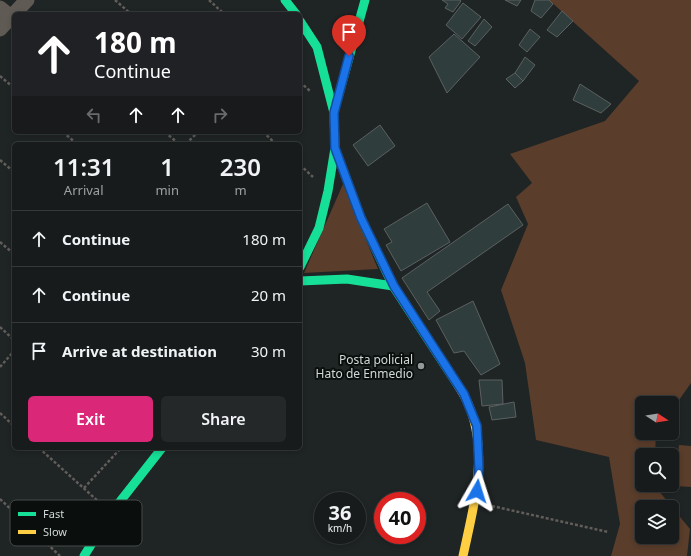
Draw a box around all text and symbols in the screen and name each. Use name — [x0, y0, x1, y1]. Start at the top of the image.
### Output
pin — [332, 15, 366, 56]
icon: arrive — [338, 21, 360, 43]
text: 180 m — [94, 23, 177, 61]
icon: ahead — [28, 28, 80, 80]
text: Continue — [94, 59, 171, 83]
icon: left — [83, 104, 105, 126]
icon: ahead — [125, 104, 147, 126]
icon: ahead — [167, 104, 189, 126]
icon: right — [209, 104, 231, 126]
text: 11:31 — [53, 150, 114, 183]
text: 1 — [160, 150, 174, 183]
text: 230 — [220, 150, 261, 183]
text: Arrival — [64, 181, 104, 199]
text: min — [155, 181, 179, 199]
text: m — [234, 181, 247, 199]
icon: ahead — [28, 228, 50, 250]
text: Continue — [62, 229, 130, 249]
text: 180 m — [242, 229, 286, 249]
icon: ahead — [28, 284, 50, 306]
text: Continue — [62, 285, 130, 305]
text: 20 m — [251, 285, 286, 305]
icon: arrive — [28, 340, 50, 362]
text: Arrive at destination — [62, 341, 217, 361]
text: 30 m — [251, 341, 286, 361]
place label: Posta policial Hato de Enmedio — [316, 351, 413, 382]
marker: Posta policial Hato de Enmedio — [416, 361, 426, 371]
button: Exit — [28, 396, 153, 442]
button: Share — [161, 396, 286, 442]
north arrow — [635, 396, 679, 440]
map controls — [635, 396, 679, 544]
button: search — [635, 448, 679, 492]
position arrow — [456, 470, 498, 512]
speed limit sign: 40 — [374, 492, 426, 544]
text: 36 — [329, 499, 351, 526]
legend — [10, 500, 142, 546]
button: layers — [635, 500, 679, 544]
text: Fast — [43, 506, 64, 521]
text: km/h — [328, 521, 352, 535]
text: Slow — [43, 524, 67, 539]

